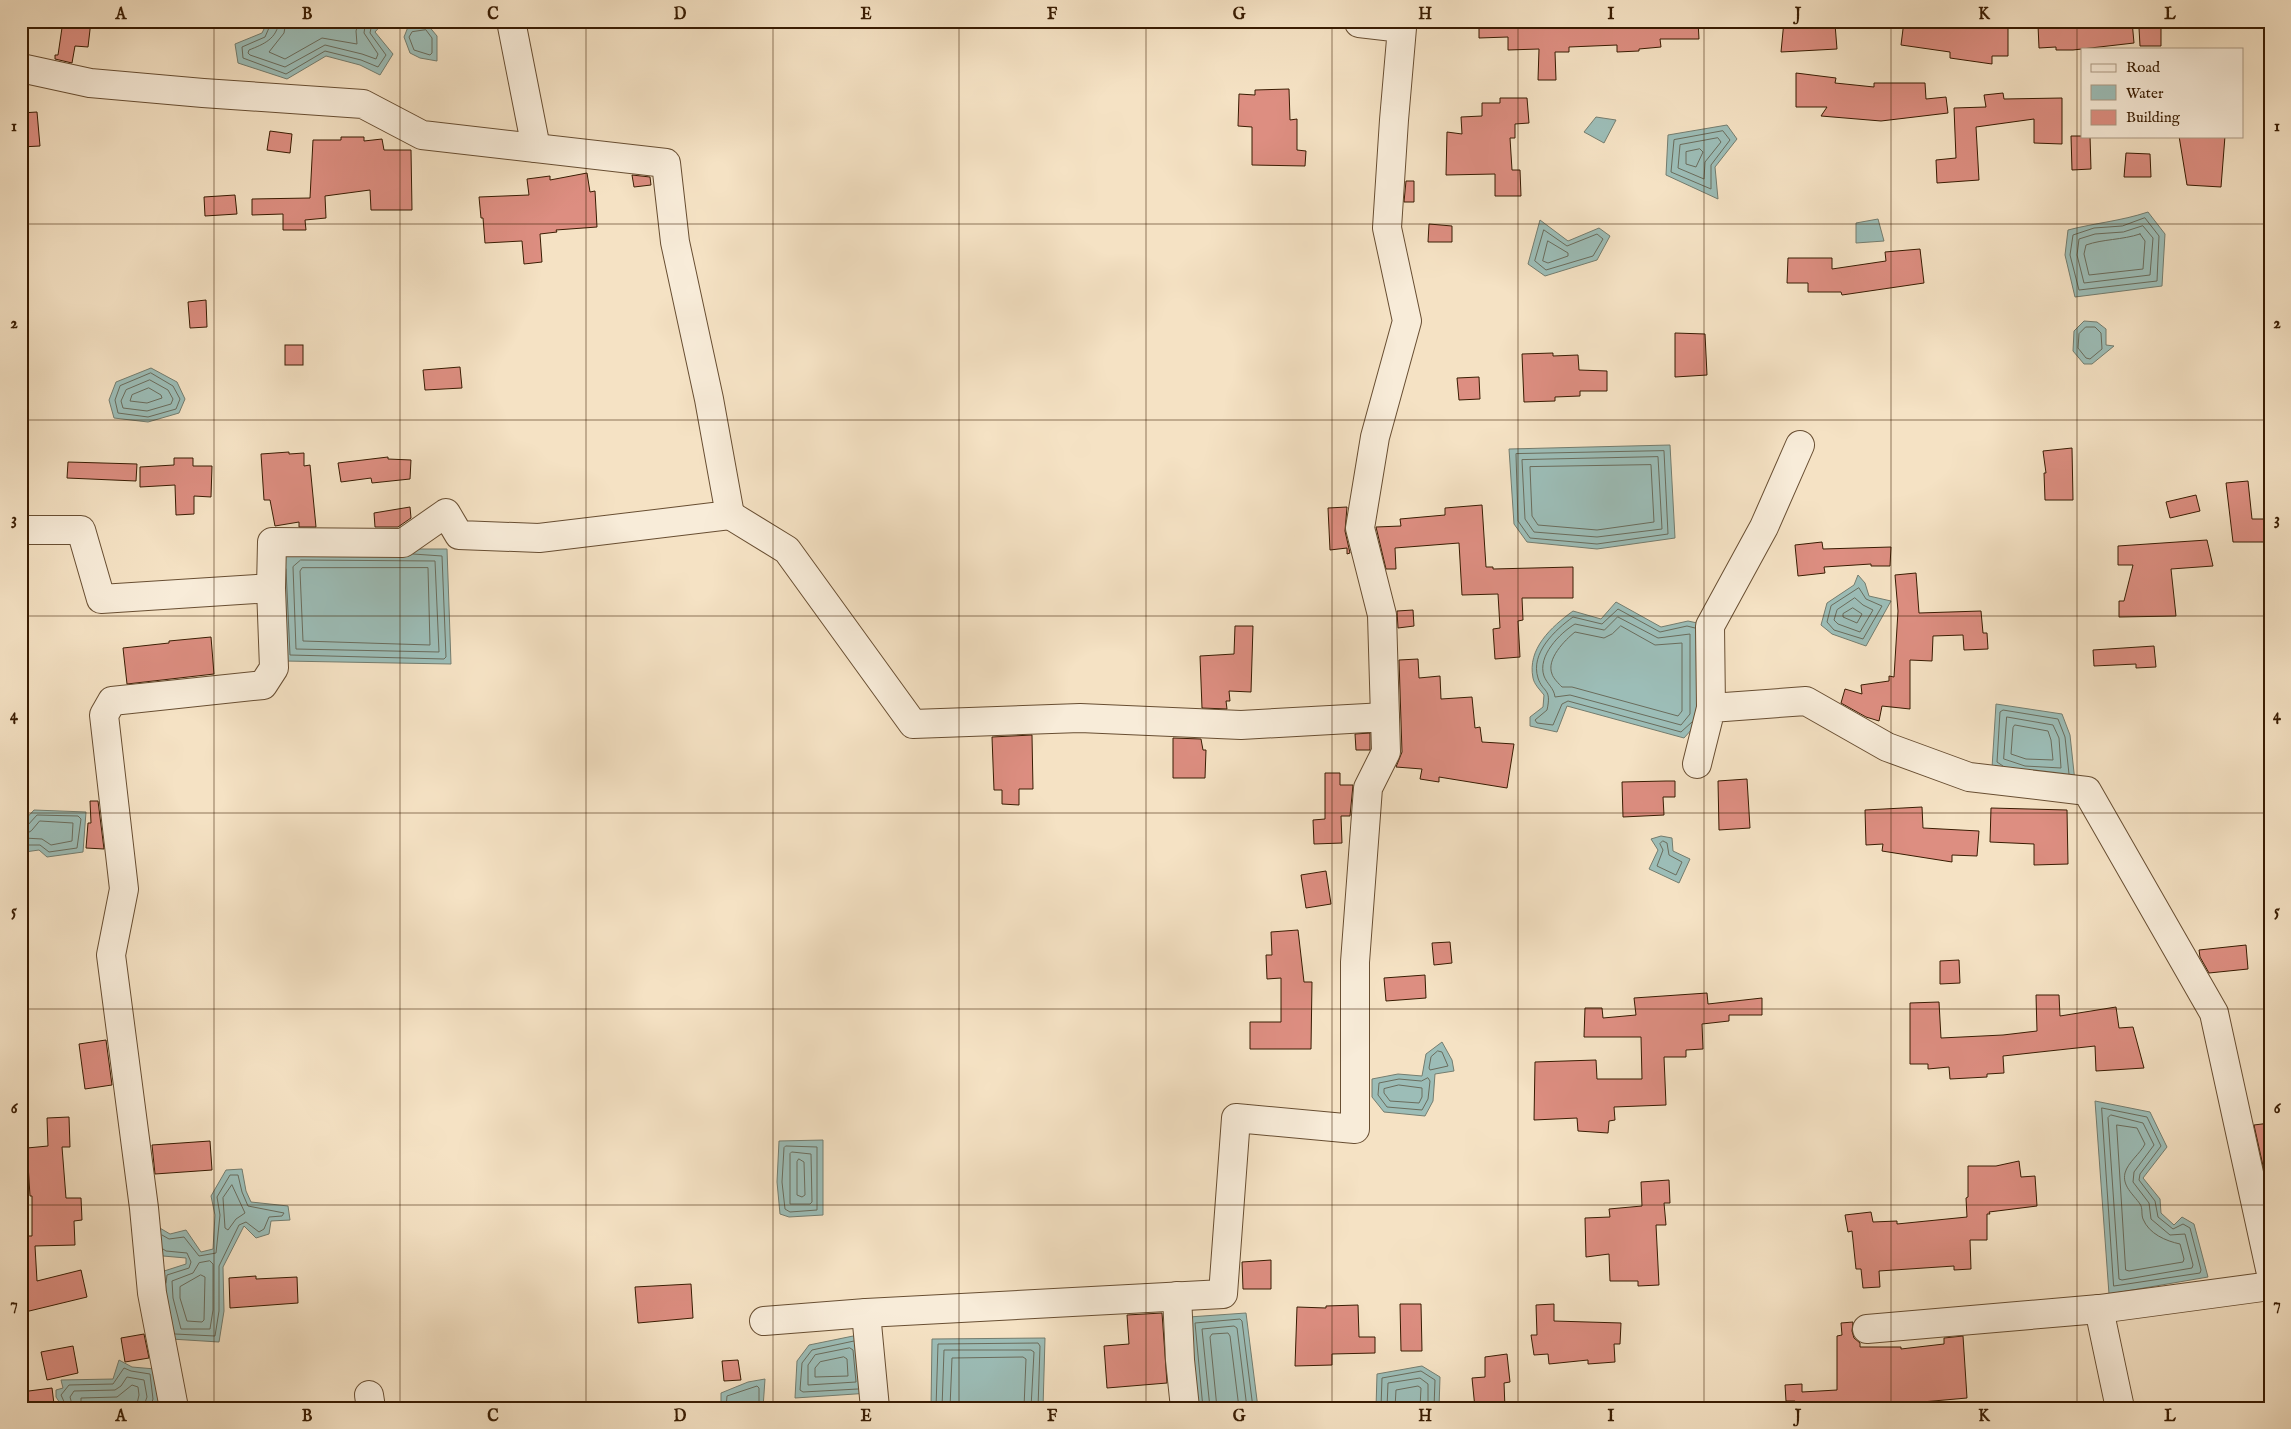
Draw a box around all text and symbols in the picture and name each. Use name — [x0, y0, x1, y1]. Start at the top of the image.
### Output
text: A — [115, 5, 128, 25]
text: B — [302, 5, 313, 25]
text: C — [487, 5, 499, 25]
text: D — [674, 5, 687, 25]
text: E — [860, 5, 872, 25]
text: F — [1047, 5, 1058, 25]
text: G — [1233, 5, 1246, 25]
text: H — [1418, 5, 1432, 25]
text: I — [1608, 5, 1615, 25]
text: J — [1793, 5, 1802, 25]
text: K — [1978, 5, 1991, 25]
text: L — [2164, 5, 2176, 25]
legend — [2081, 48, 2244, 138]
text: Road — [2126, 58, 2161, 77]
text: Water — [2126, 84, 2164, 103]
text: Building — [2126, 108, 2181, 127]
text: 1 — [11, 117, 17, 137]
text: 1 — [2274, 117, 2280, 137]
text: 2 — [10, 314, 18, 334]
text: 2 — [2273, 314, 2281, 334]
text: 3 — [11, 510, 17, 530]
text: 3 — [2274, 510, 2280, 530]
text: 4 — [10, 706, 19, 726]
text: 4 — [2273, 706, 2282, 726]
text: 5 — [11, 902, 17, 922]
text: 5 — [2274, 902, 2280, 922]
text: 6 — [11, 1099, 19, 1119]
text: 6 — [2274, 1099, 2282, 1119]
text: 7 — [10, 1295, 18, 1315]
text: 7 — [2273, 1295, 2281, 1315]
text: A — [115, 1407, 128, 1427]
text: B — [302, 1407, 313, 1427]
text: C — [487, 1407, 499, 1427]
text: D — [674, 1407, 687, 1427]
text: E — [860, 1407, 872, 1427]
text: F — [1047, 1407, 1058, 1427]
text: G — [1233, 1407, 1246, 1427]
text: H — [1418, 1407, 1432, 1427]
text: I — [1608, 1407, 1615, 1427]
text: J — [1793, 1407, 1802, 1427]
text: K — [1978, 1407, 1991, 1427]
text: L — [2164, 1407, 2176, 1427]

